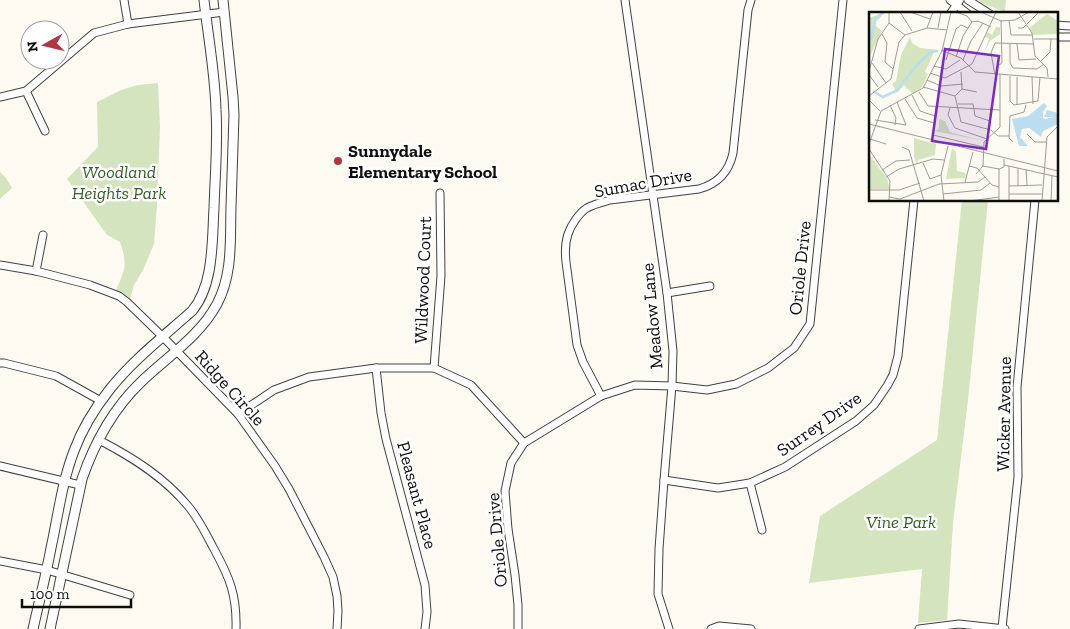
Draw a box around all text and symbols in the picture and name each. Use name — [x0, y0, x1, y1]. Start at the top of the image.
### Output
inset map — [869, 12, 1058, 201]
north arrow — [20, 20, 70, 70]
text: N — [23, 40, 42, 53]
place label: Sunnydale Elementary School — [348, 140, 497, 183]
marker: Sunnydale Elementary School — [332, 155, 344, 167]
park label: Woodland Heights Park — [72, 161, 166, 204]
street label: Sumac Drive — [592, 164, 694, 202]
street label: Wildwood Court — [410, 216, 436, 344]
street label: Oriole Drive — [784, 220, 816, 316]
street label: Meadow Lane — [636, 262, 668, 370]
street label: Ridge Circle — [190, 346, 270, 430]
street label: Wicker Avenue — [992, 356, 1016, 472]
street label: Surrey Drive — [772, 387, 866, 461]
street label: Pleasant Place — [392, 439, 442, 551]
street label: Oriole Drive — [482, 492, 512, 588]
park label: Vine Park — [866, 511, 936, 533]
scale bar — [22, 576, 131, 608]
text: 100 m — [30, 585, 69, 603]

